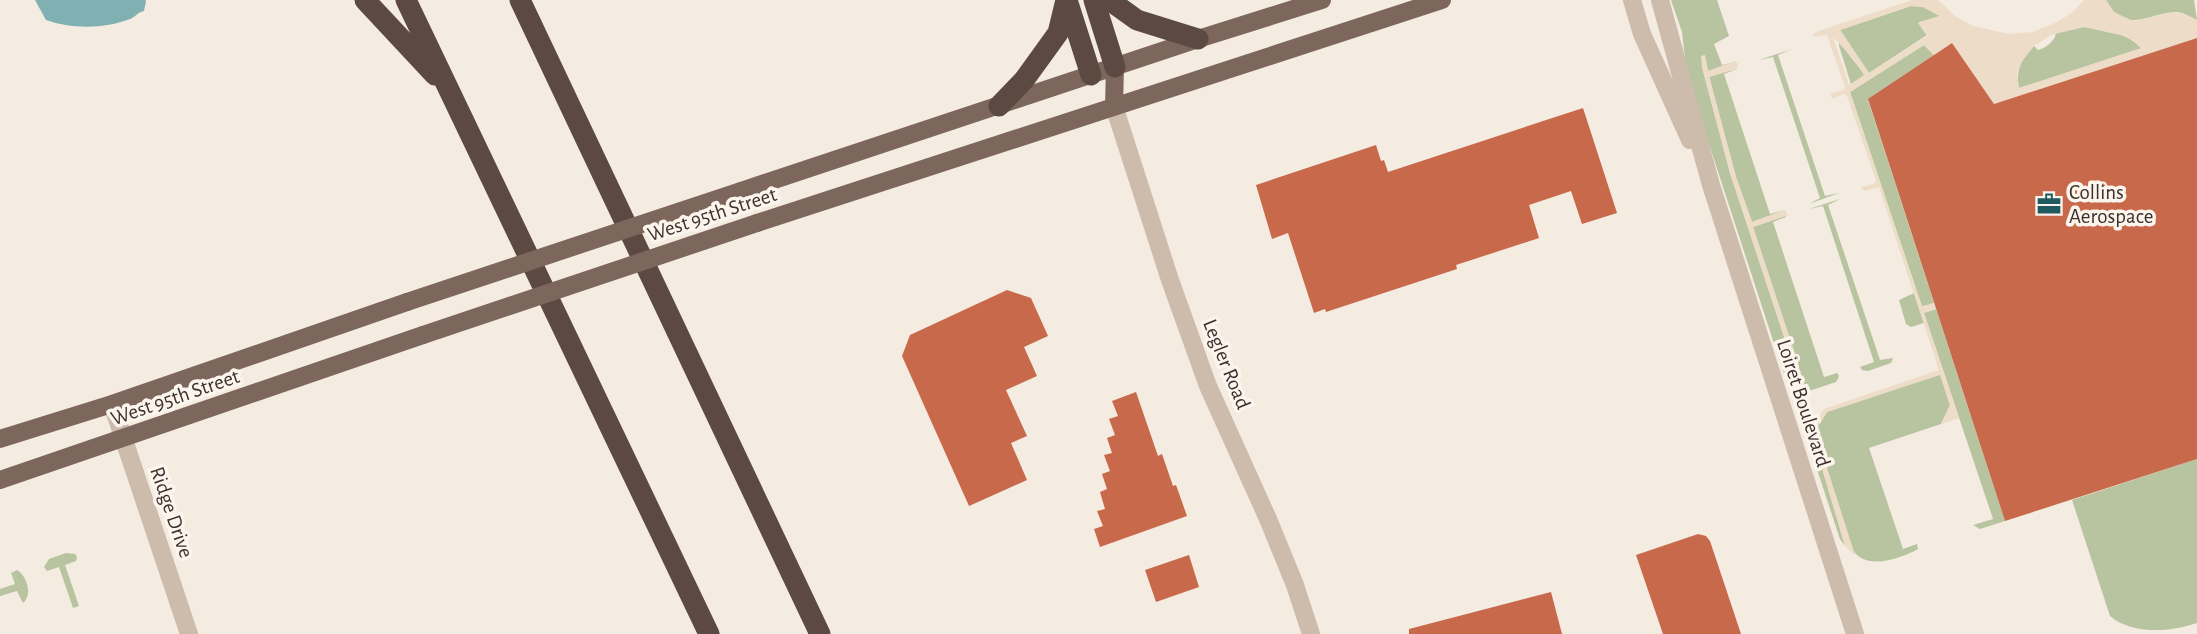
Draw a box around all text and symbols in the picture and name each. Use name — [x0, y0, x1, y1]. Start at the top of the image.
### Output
place label: Collins Aerospace — [2069, 182, 2153, 227]
street label: West 95th Street — [645, 184, 780, 245]
office icon: Collins Aerospace — [2035, 190, 2063, 218]
street label: Legler Road — [1199, 316, 1254, 412]
street label: Loiret Boulevard — [1773, 337, 1834, 470]
street label: West 95th Street — [108, 366, 242, 429]
street label: Ridge Drive — [146, 464, 197, 560]

